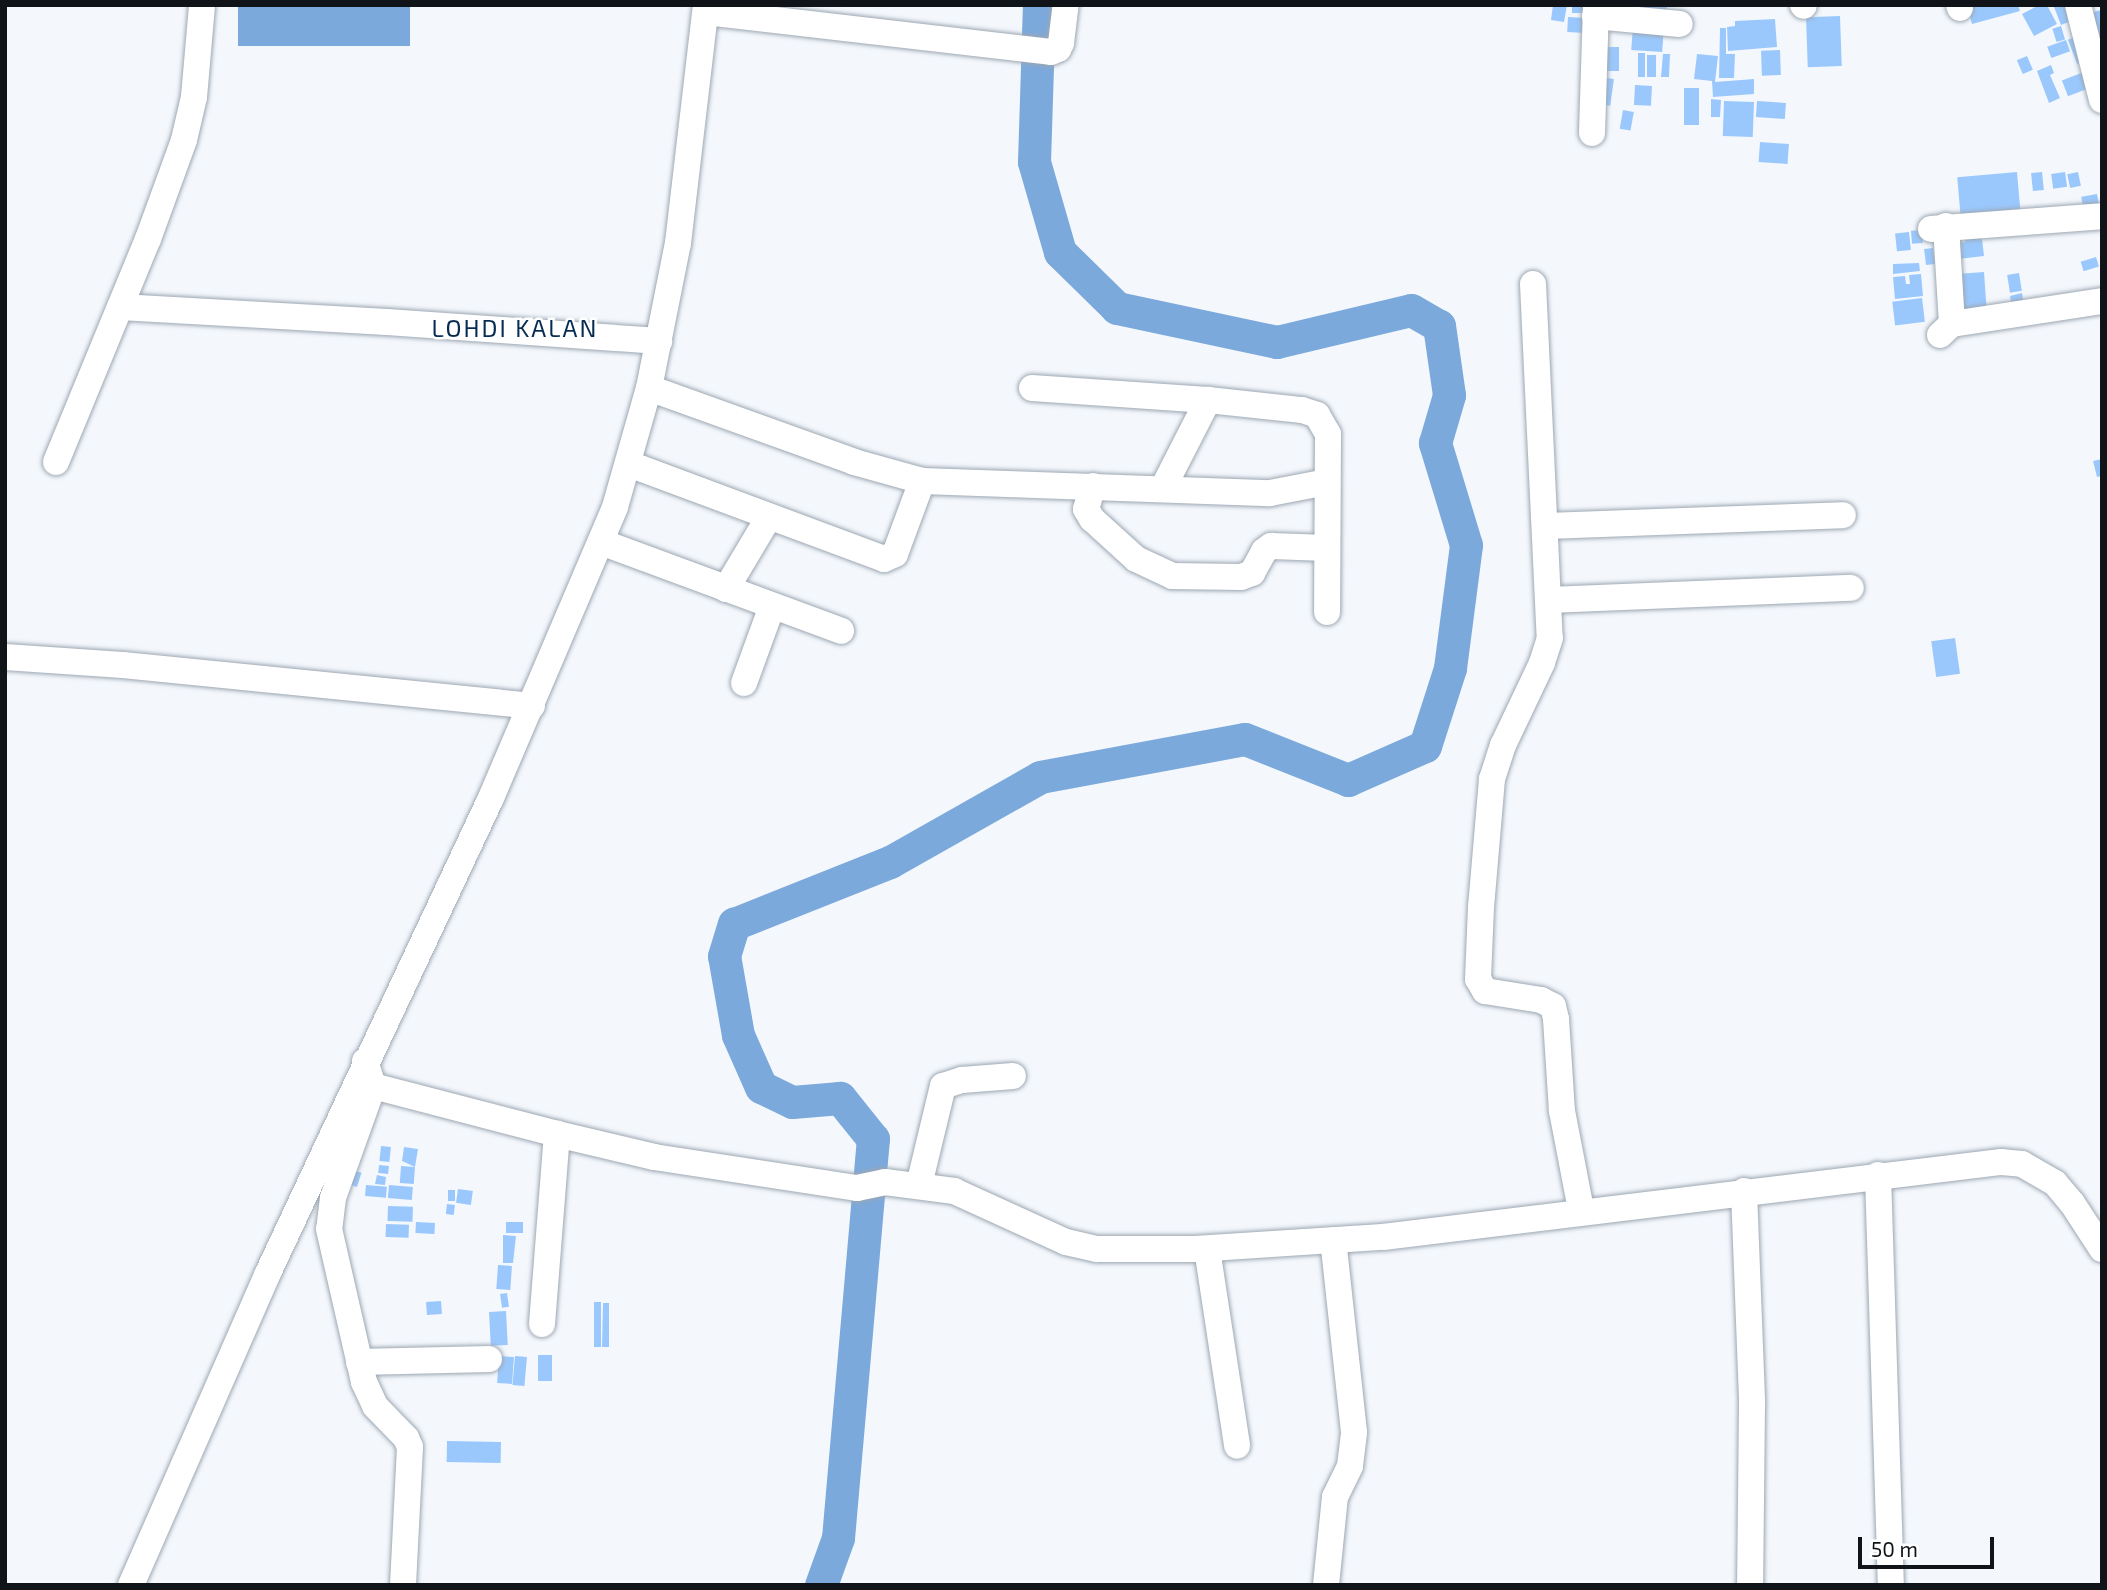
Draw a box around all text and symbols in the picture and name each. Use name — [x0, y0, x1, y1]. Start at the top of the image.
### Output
district label: LOHDI KALAN — [433, 314, 597, 342]
scale bar — [1862, 1524, 1998, 1568]
text: 50 m — [1871, 1536, 1918, 1561]

